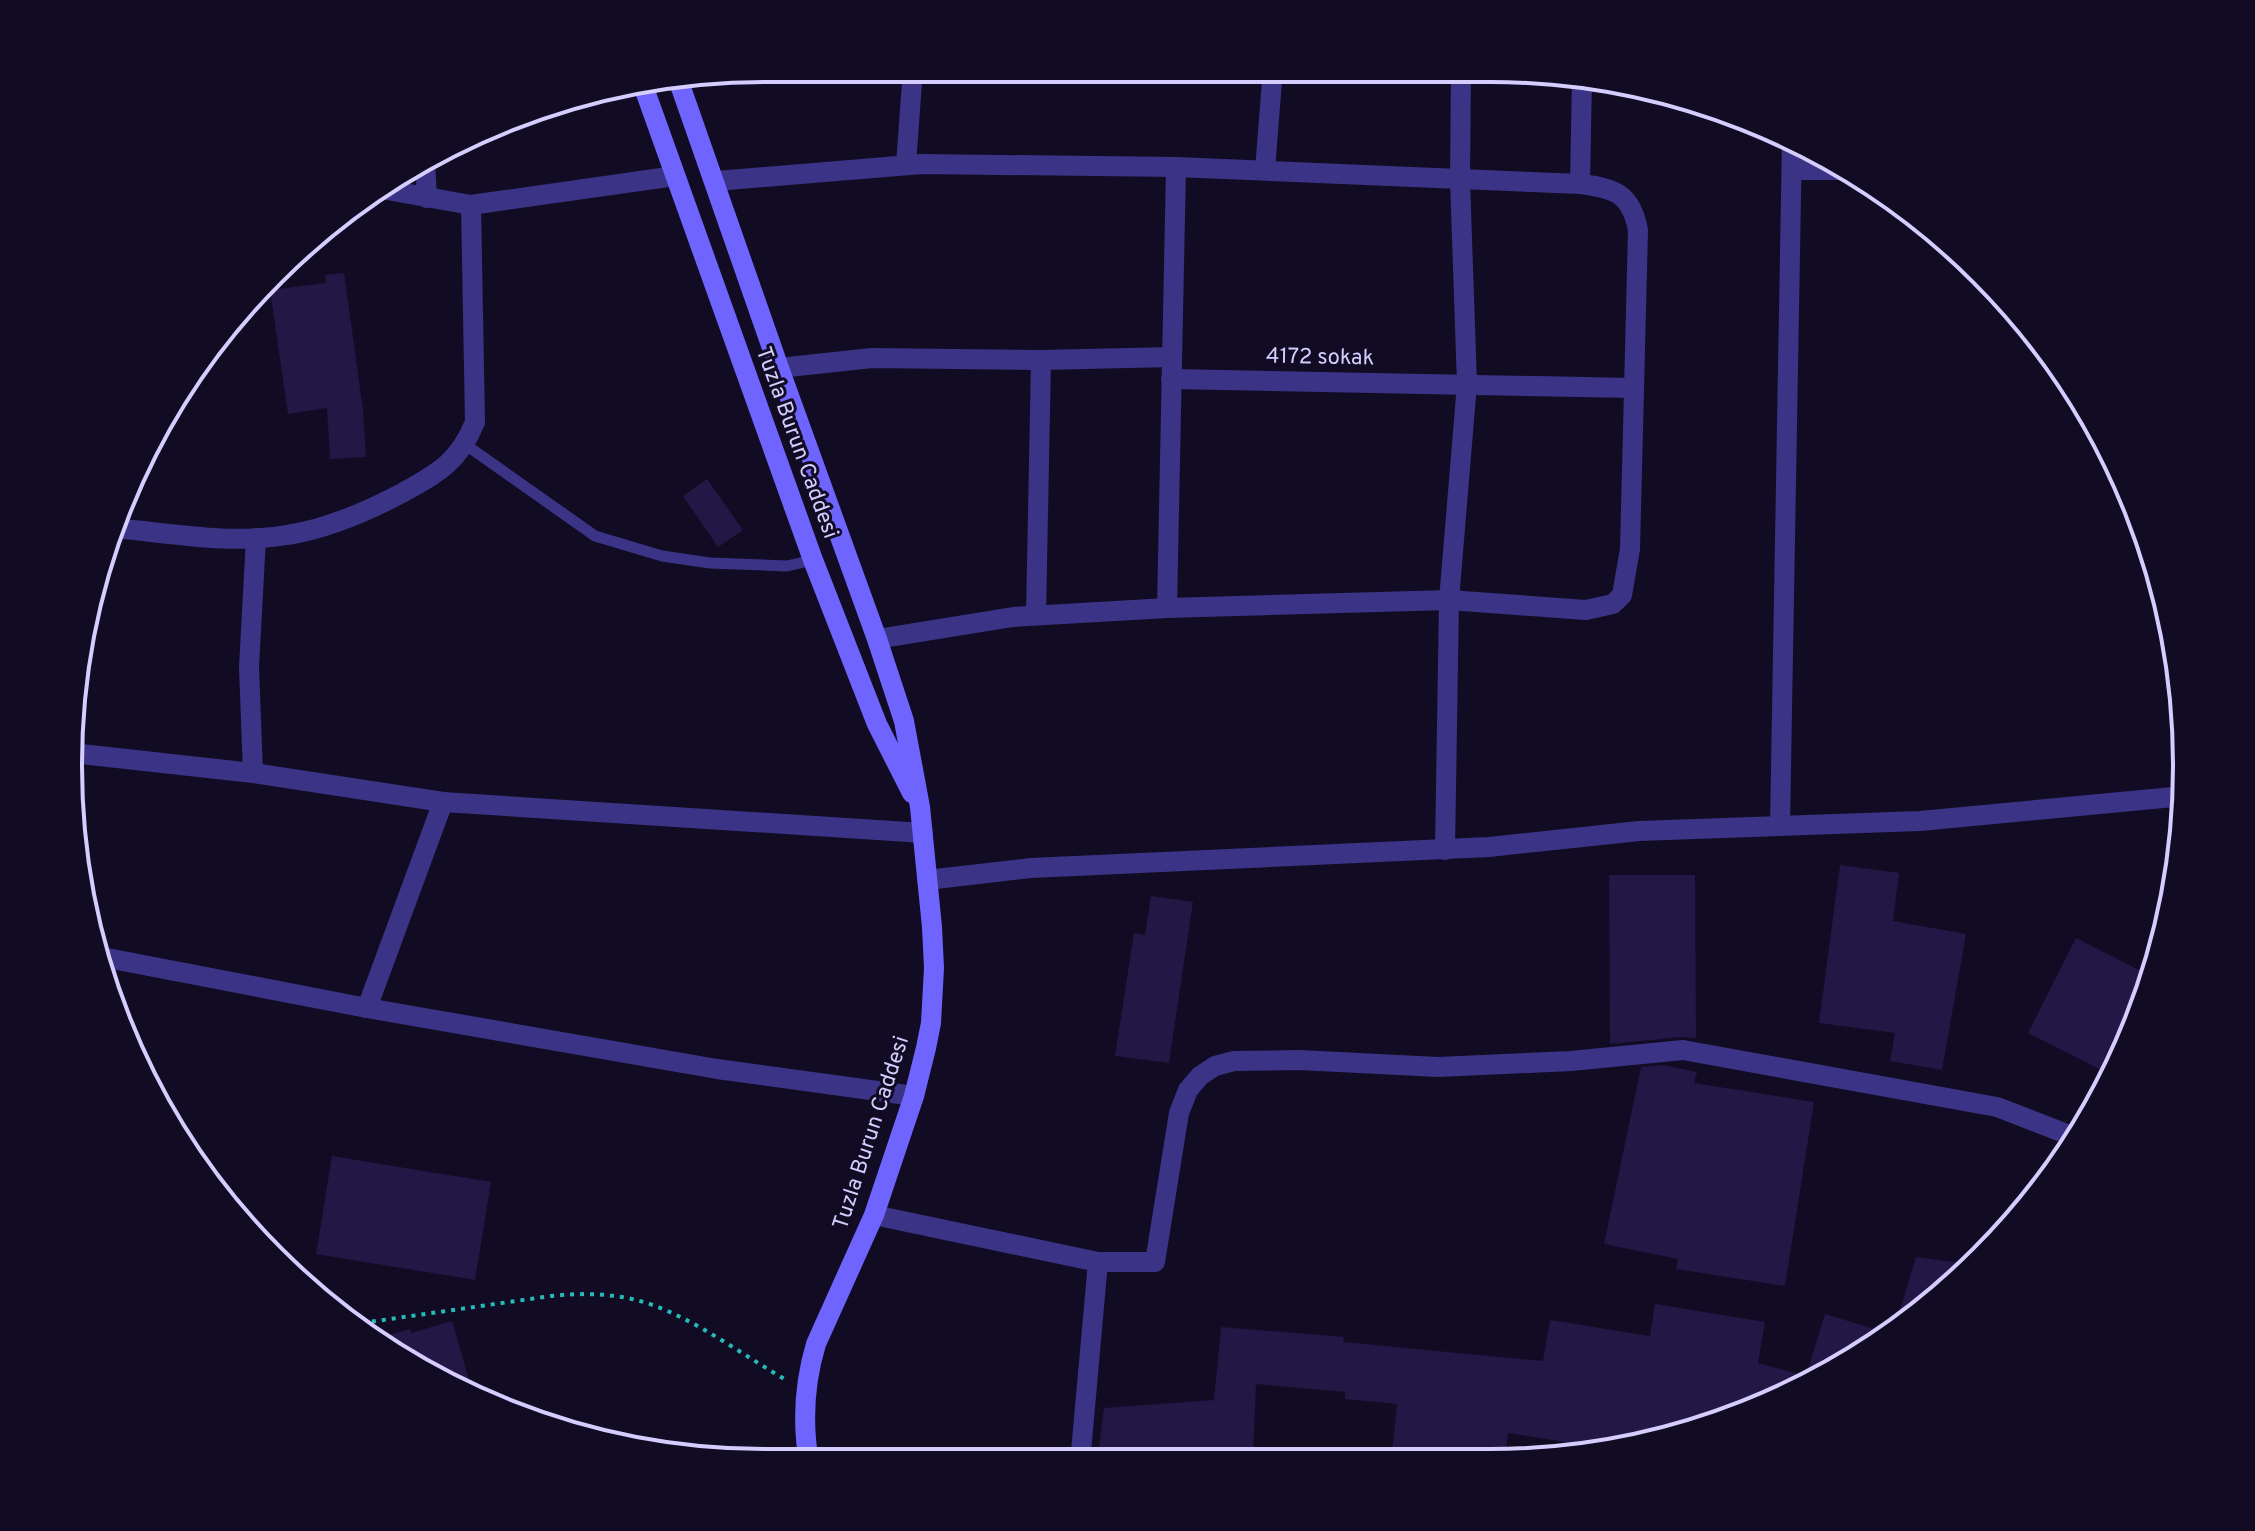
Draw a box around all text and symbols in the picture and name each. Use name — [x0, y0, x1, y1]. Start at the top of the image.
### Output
street label: Tuzla Burun Caddesi — [749, 344, 843, 542]
street label: 4172 sokak — [1266, 344, 1374, 372]
street label: Tuzla Burun Caddesi — [828, 1033, 916, 1233]

